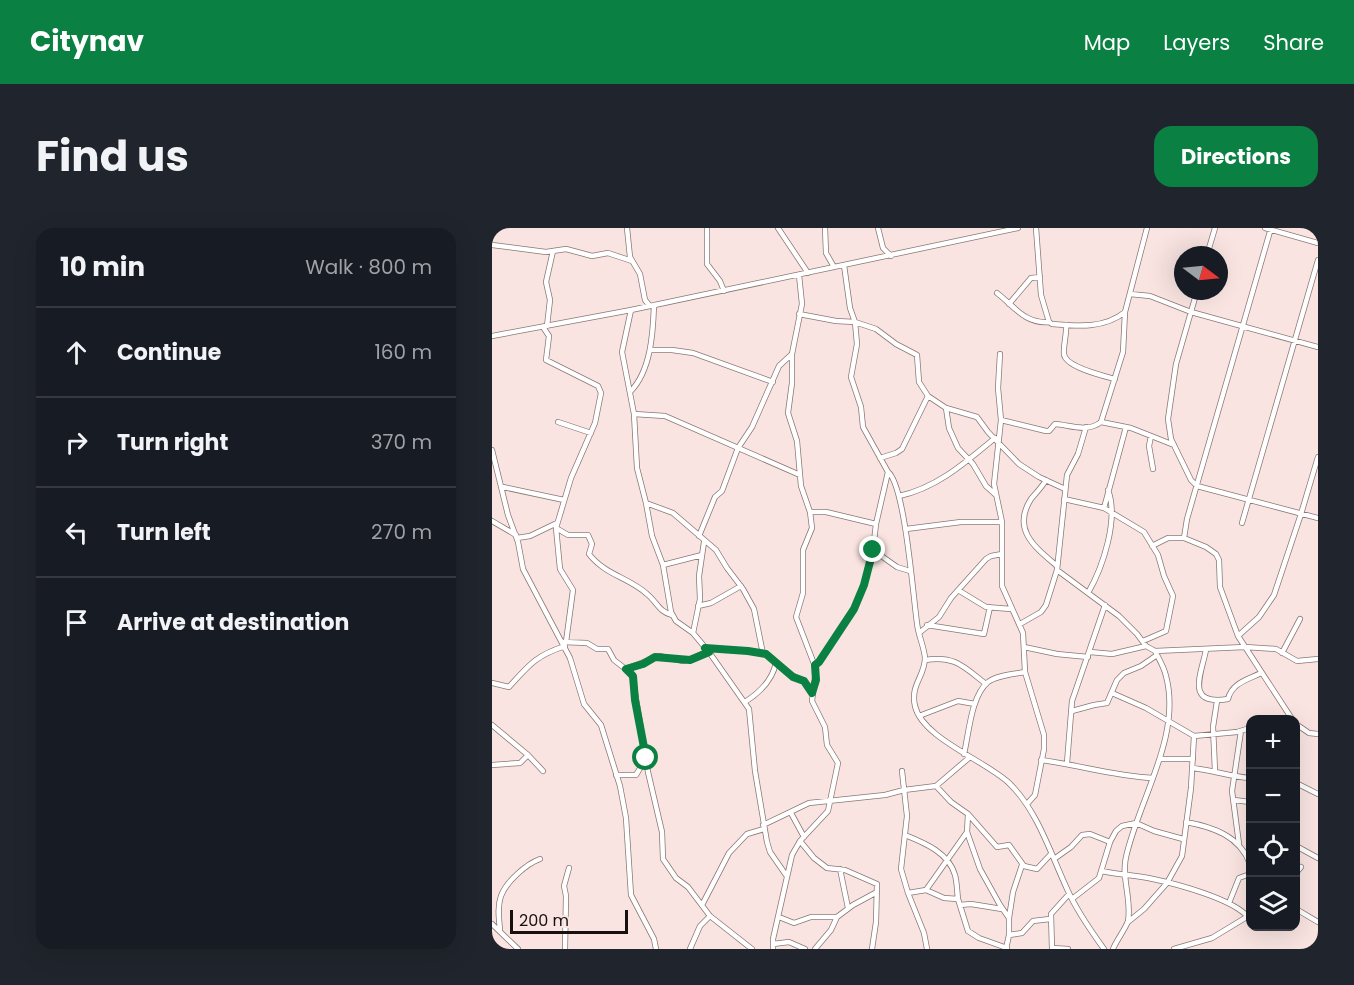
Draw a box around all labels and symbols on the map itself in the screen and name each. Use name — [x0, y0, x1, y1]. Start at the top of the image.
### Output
north arrow — [1174, 246, 1228, 300]
route end — [859, 536, 885, 562]
route start — [632, 744, 658, 770]
scale bar — [510, 907, 628, 934]

